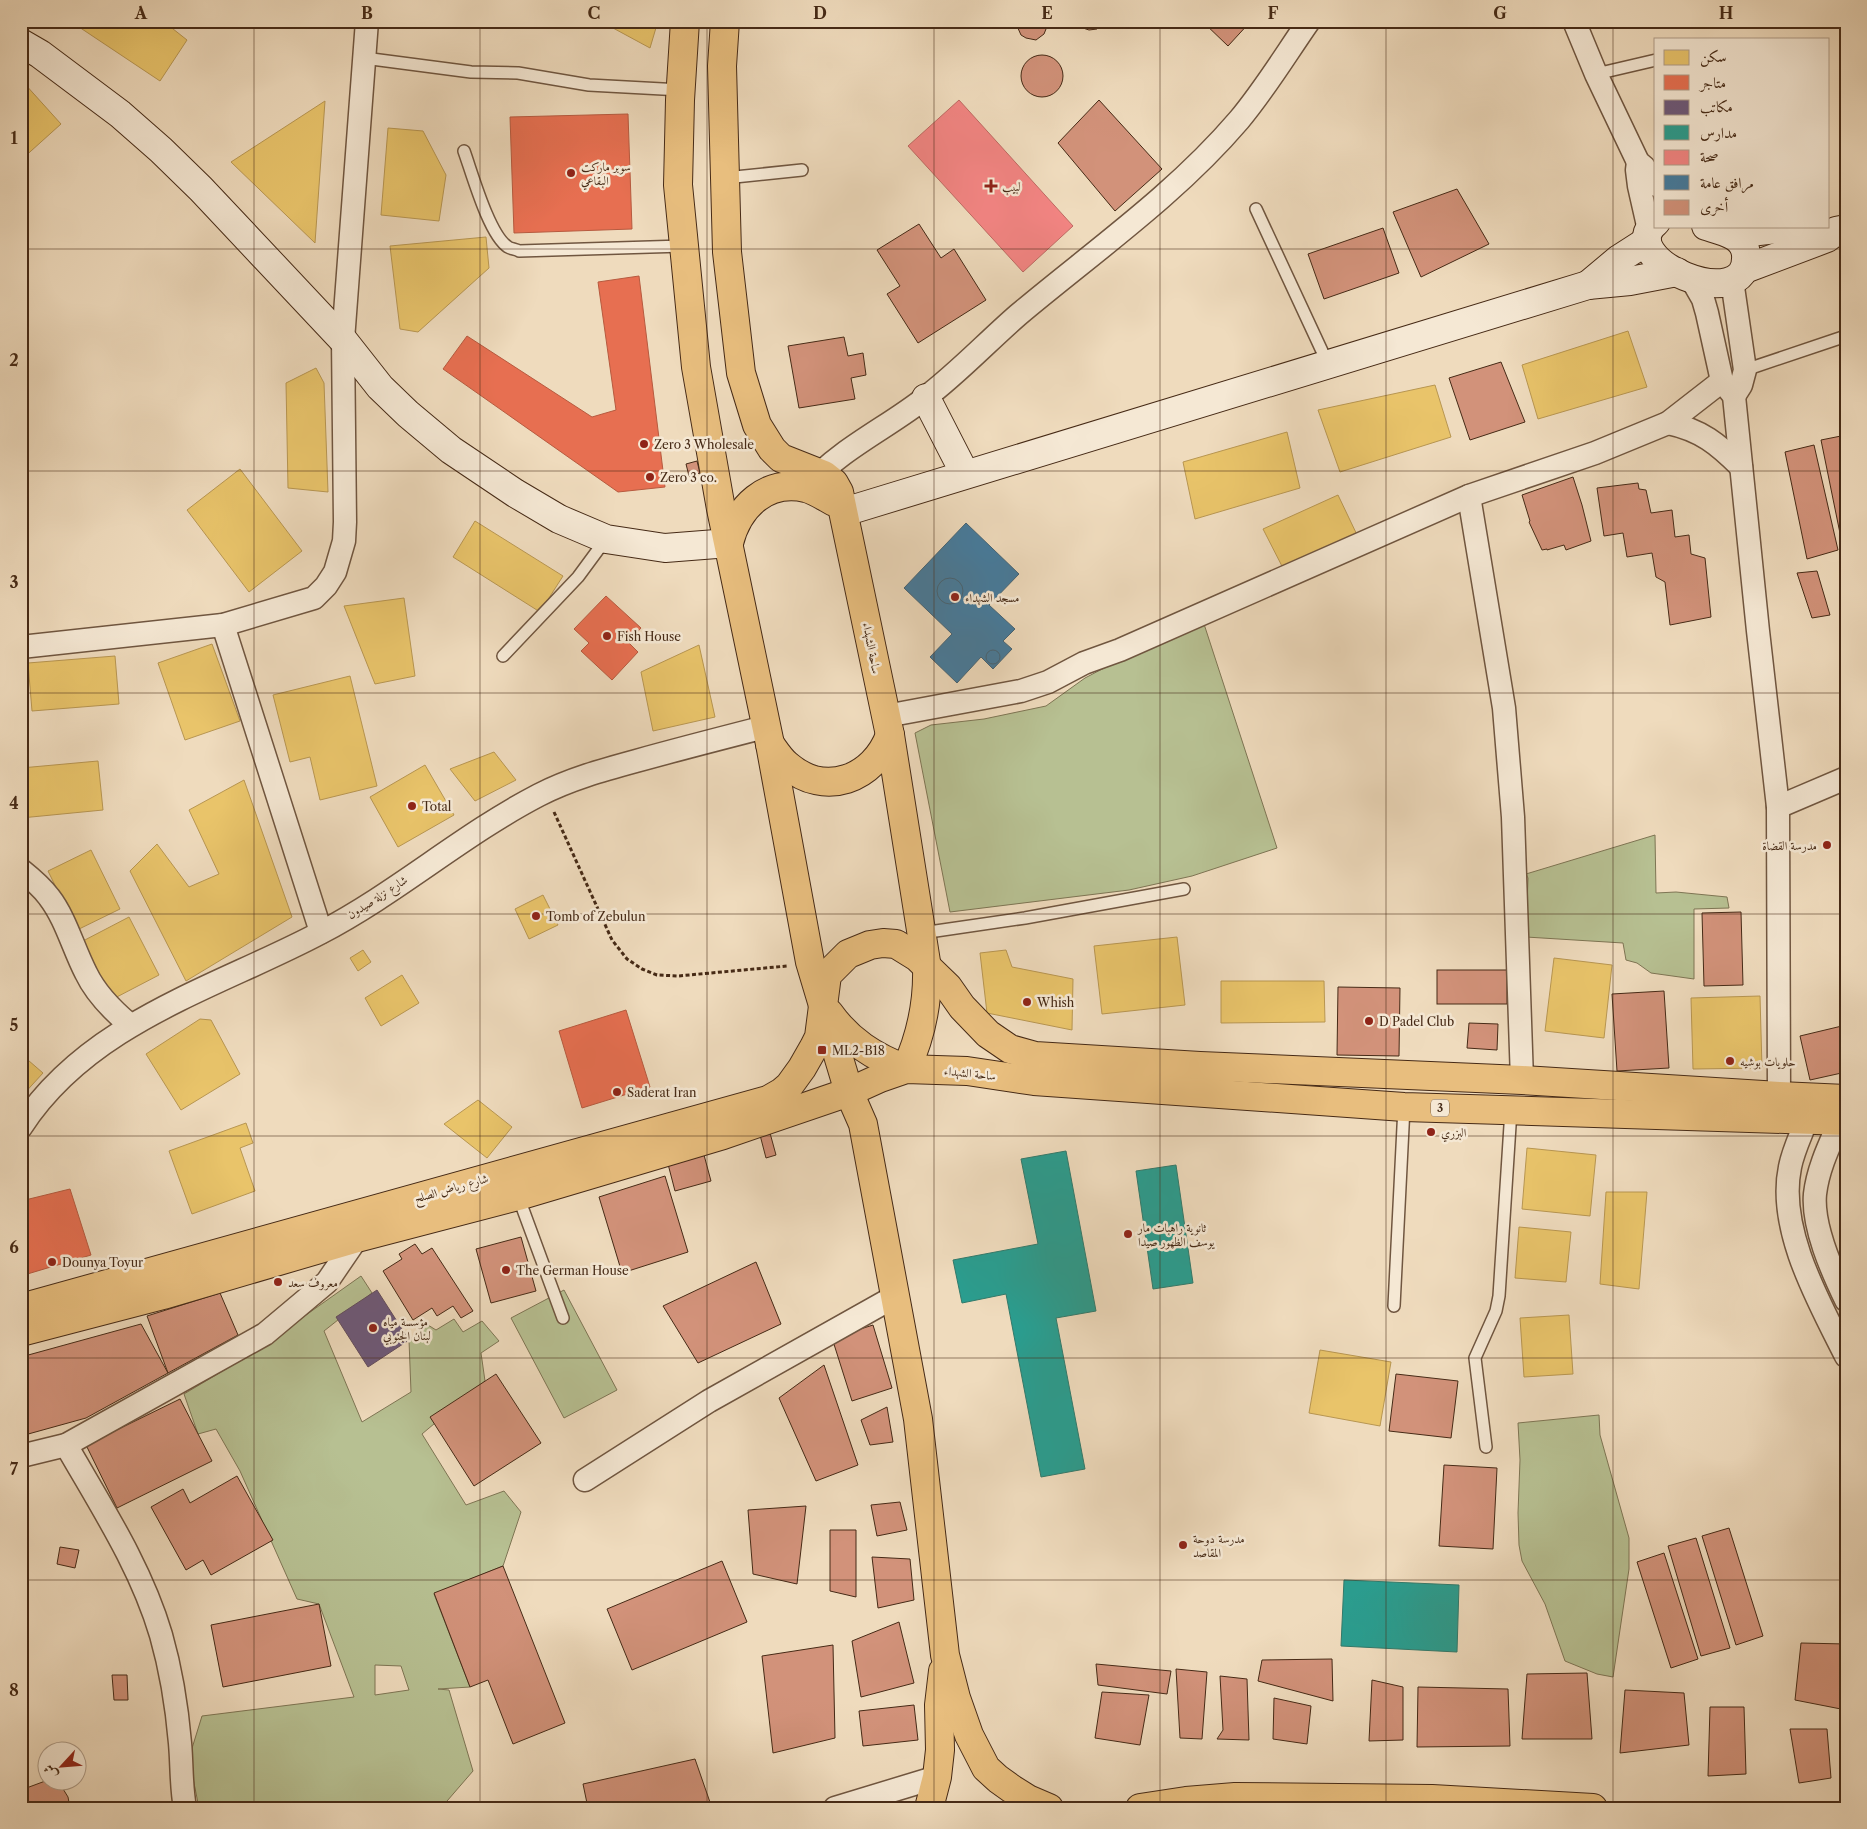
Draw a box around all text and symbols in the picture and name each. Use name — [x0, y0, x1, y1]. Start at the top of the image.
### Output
text: A — [134, 3, 148, 23]
text: B — [361, 3, 373, 23]
text: C — [588, 3, 600, 23]
text: D — [813, 3, 827, 23]
text: E — [1041, 3, 1053, 23]
text: F — [1268, 3, 1279, 23]
text: G — [1493, 3, 1507, 23]
text: H — [1719, 3, 1733, 23]
legend — [1654, 38, 1830, 228]
text: سكن — [1700, 47, 1727, 67]
text: متاجر — [1698, 73, 1726, 92]
text: مكاتب — [1700, 97, 1733, 117]
text: مدارس — [1700, 123, 1737, 142]
text: 1 — [10, 128, 18, 148]
text: صحة — [1700, 147, 1719, 166]
place label: سوبر ماركت البقاعي — [581, 159, 631, 191]
marker: سوبر ماركت البقاعي — [565, 167, 577, 179]
text: مرافق عامة — [1700, 173, 1754, 194]
marker: لبيب — [984, 179, 998, 193]
place label: لبيب — [1002, 179, 1021, 195]
text: أخرى — [1700, 196, 1729, 216]
text: 2 — [9, 350, 19, 370]
place label: Zero 3 Wholesale — [654, 437, 754, 452]
marker: Zero 3 Wholesale — [638, 438, 650, 450]
place label: Zero 3 co. — [660, 470, 717, 485]
marker: Zero 3 co. — [644, 471, 656, 483]
text: 3 — [9, 572, 19, 592]
place label: مسجد الشهداء — [965, 590, 1019, 606]
marker: مسجد الشهداء — [949, 591, 961, 603]
street label: ساحة الشهداء — [859, 621, 884, 675]
place label: Fish House — [617, 629, 681, 644]
marker: Fish House — [601, 630, 613, 642]
text: 4 — [9, 793, 19, 813]
place label: Total — [422, 799, 452, 814]
marker: Total — [406, 800, 418, 812]
place label: مدرسة القضاة — [1762, 838, 1817, 853]
marker: مدرسة القضاة — [1821, 839, 1833, 851]
street label: شارع نزلة صيدون — [344, 872, 412, 925]
place label: Tomb of Zebulun — [546, 909, 646, 924]
marker: Tomb of Zebulun — [530, 910, 542, 922]
place label: Whish — [1036, 995, 1075, 1010]
marker: Whish — [1021, 996, 1033, 1008]
place label: D Padel Club — [1379, 1014, 1454, 1029]
text: 5 — [10, 1015, 19, 1035]
marker: D Padel Club — [1363, 1015, 1375, 1027]
place label: ML2-B18 — [832, 1043, 885, 1058]
marker: ML2-B18 — [816, 1044, 828, 1056]
place label: حلويات بوشيه — [1740, 1054, 1796, 1070]
marker: حلويات بوشيه — [1724, 1055, 1736, 1067]
street label: ساحة الشهداء — [943, 1063, 997, 1084]
place label: Saderat Iran — [627, 1085, 697, 1100]
marker: Saderat Iran — [611, 1086, 623, 1098]
road number: 3 — [1431, 1100, 1449, 1116]
place label: البزري — [1441, 1125, 1467, 1143]
marker: البزري — [1425, 1126, 1437, 1138]
street label: شارع رياض الصلح — [412, 1170, 491, 1210]
place label: ثانوية راهبات مار يوسف الظهور صيدا — [1137, 1220, 1215, 1250]
marker: ثانوية راهبات مار يوسف الظهور صيدا — [1122, 1228, 1134, 1240]
text: 6 — [9, 1237, 19, 1257]
place label: Dounya Toyur — [62, 1255, 143, 1270]
marker: Dounya Toyur — [46, 1256, 58, 1268]
place label: The German House — [516, 1263, 629, 1278]
marker: The German House — [500, 1264, 512, 1276]
place label: معروف سعد — [288, 1275, 338, 1291]
marker: معروف سعد — [272, 1276, 284, 1288]
place label: مؤسسة مياه لبنان الجنوبي — [383, 1314, 431, 1346]
marker: مؤسسة مياه لبنان الجنوبي — [367, 1322, 379, 1334]
text: 7 — [10, 1459, 19, 1479]
place label: مدرسة دوحة المقاصد — [1193, 1531, 1245, 1560]
marker: مدرسة دوحة المقاصد — [1177, 1539, 1189, 1551]
text: 8 — [9, 1680, 19, 1700]
north arrow — [38, 1742, 88, 1792]
text: ش — [39, 1761, 61, 1782]

